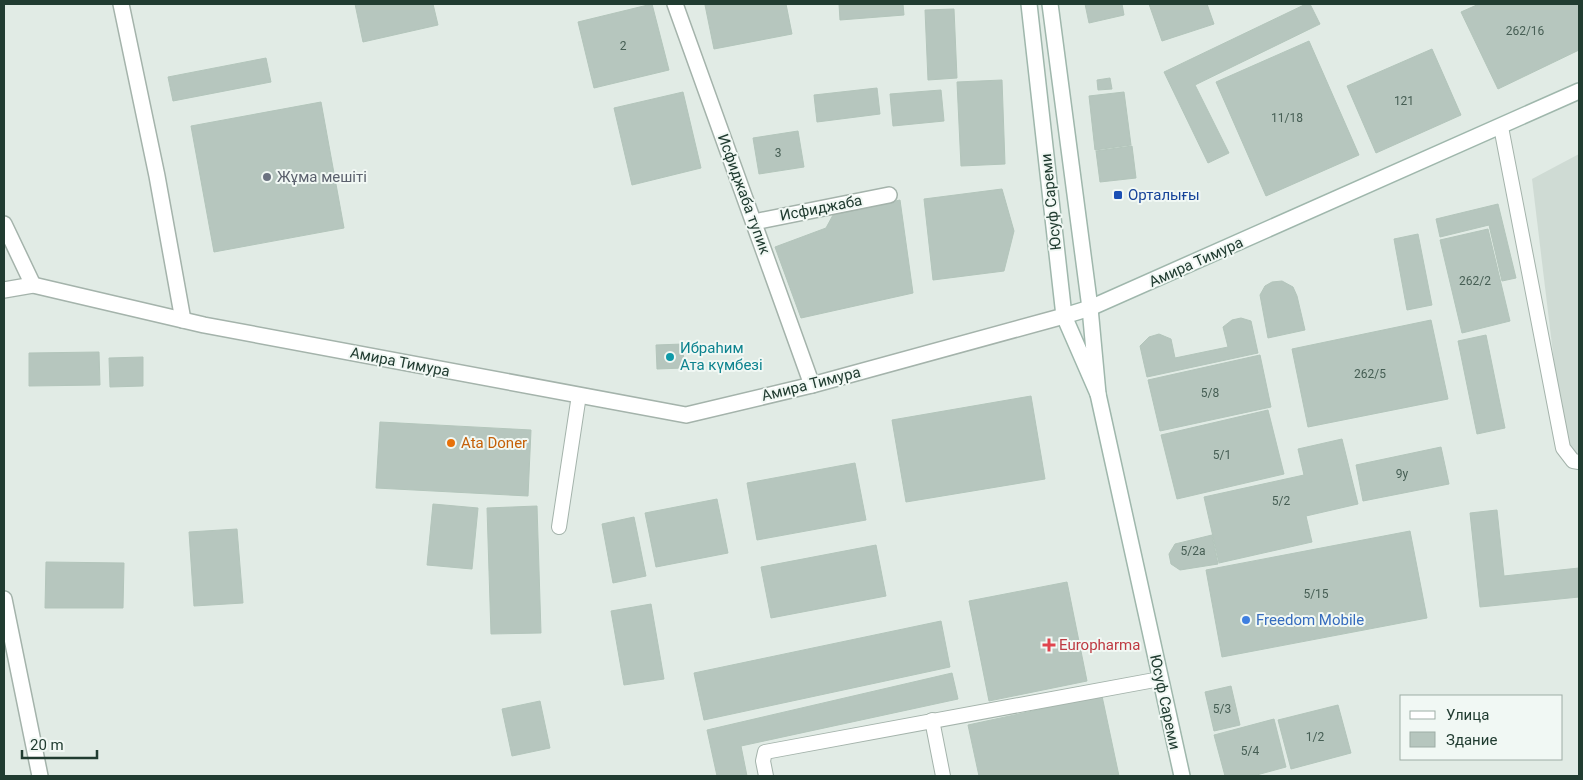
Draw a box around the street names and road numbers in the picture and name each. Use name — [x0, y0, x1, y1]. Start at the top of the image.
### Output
street label: Исфиджаба тупик — [714, 131, 774, 257]
street label: Юсуф Сареми — [1037, 153, 1065, 251]
street label: Исфиджаба — [778, 191, 864, 225]
street label: Амира Тимура — [1146, 233, 1246, 291]
street label: Амира Тимура — [349, 344, 451, 380]
street label: Амира Тимура — [760, 363, 862, 405]
street label: Юсуф Сареми — [1146, 653, 1184, 751]

